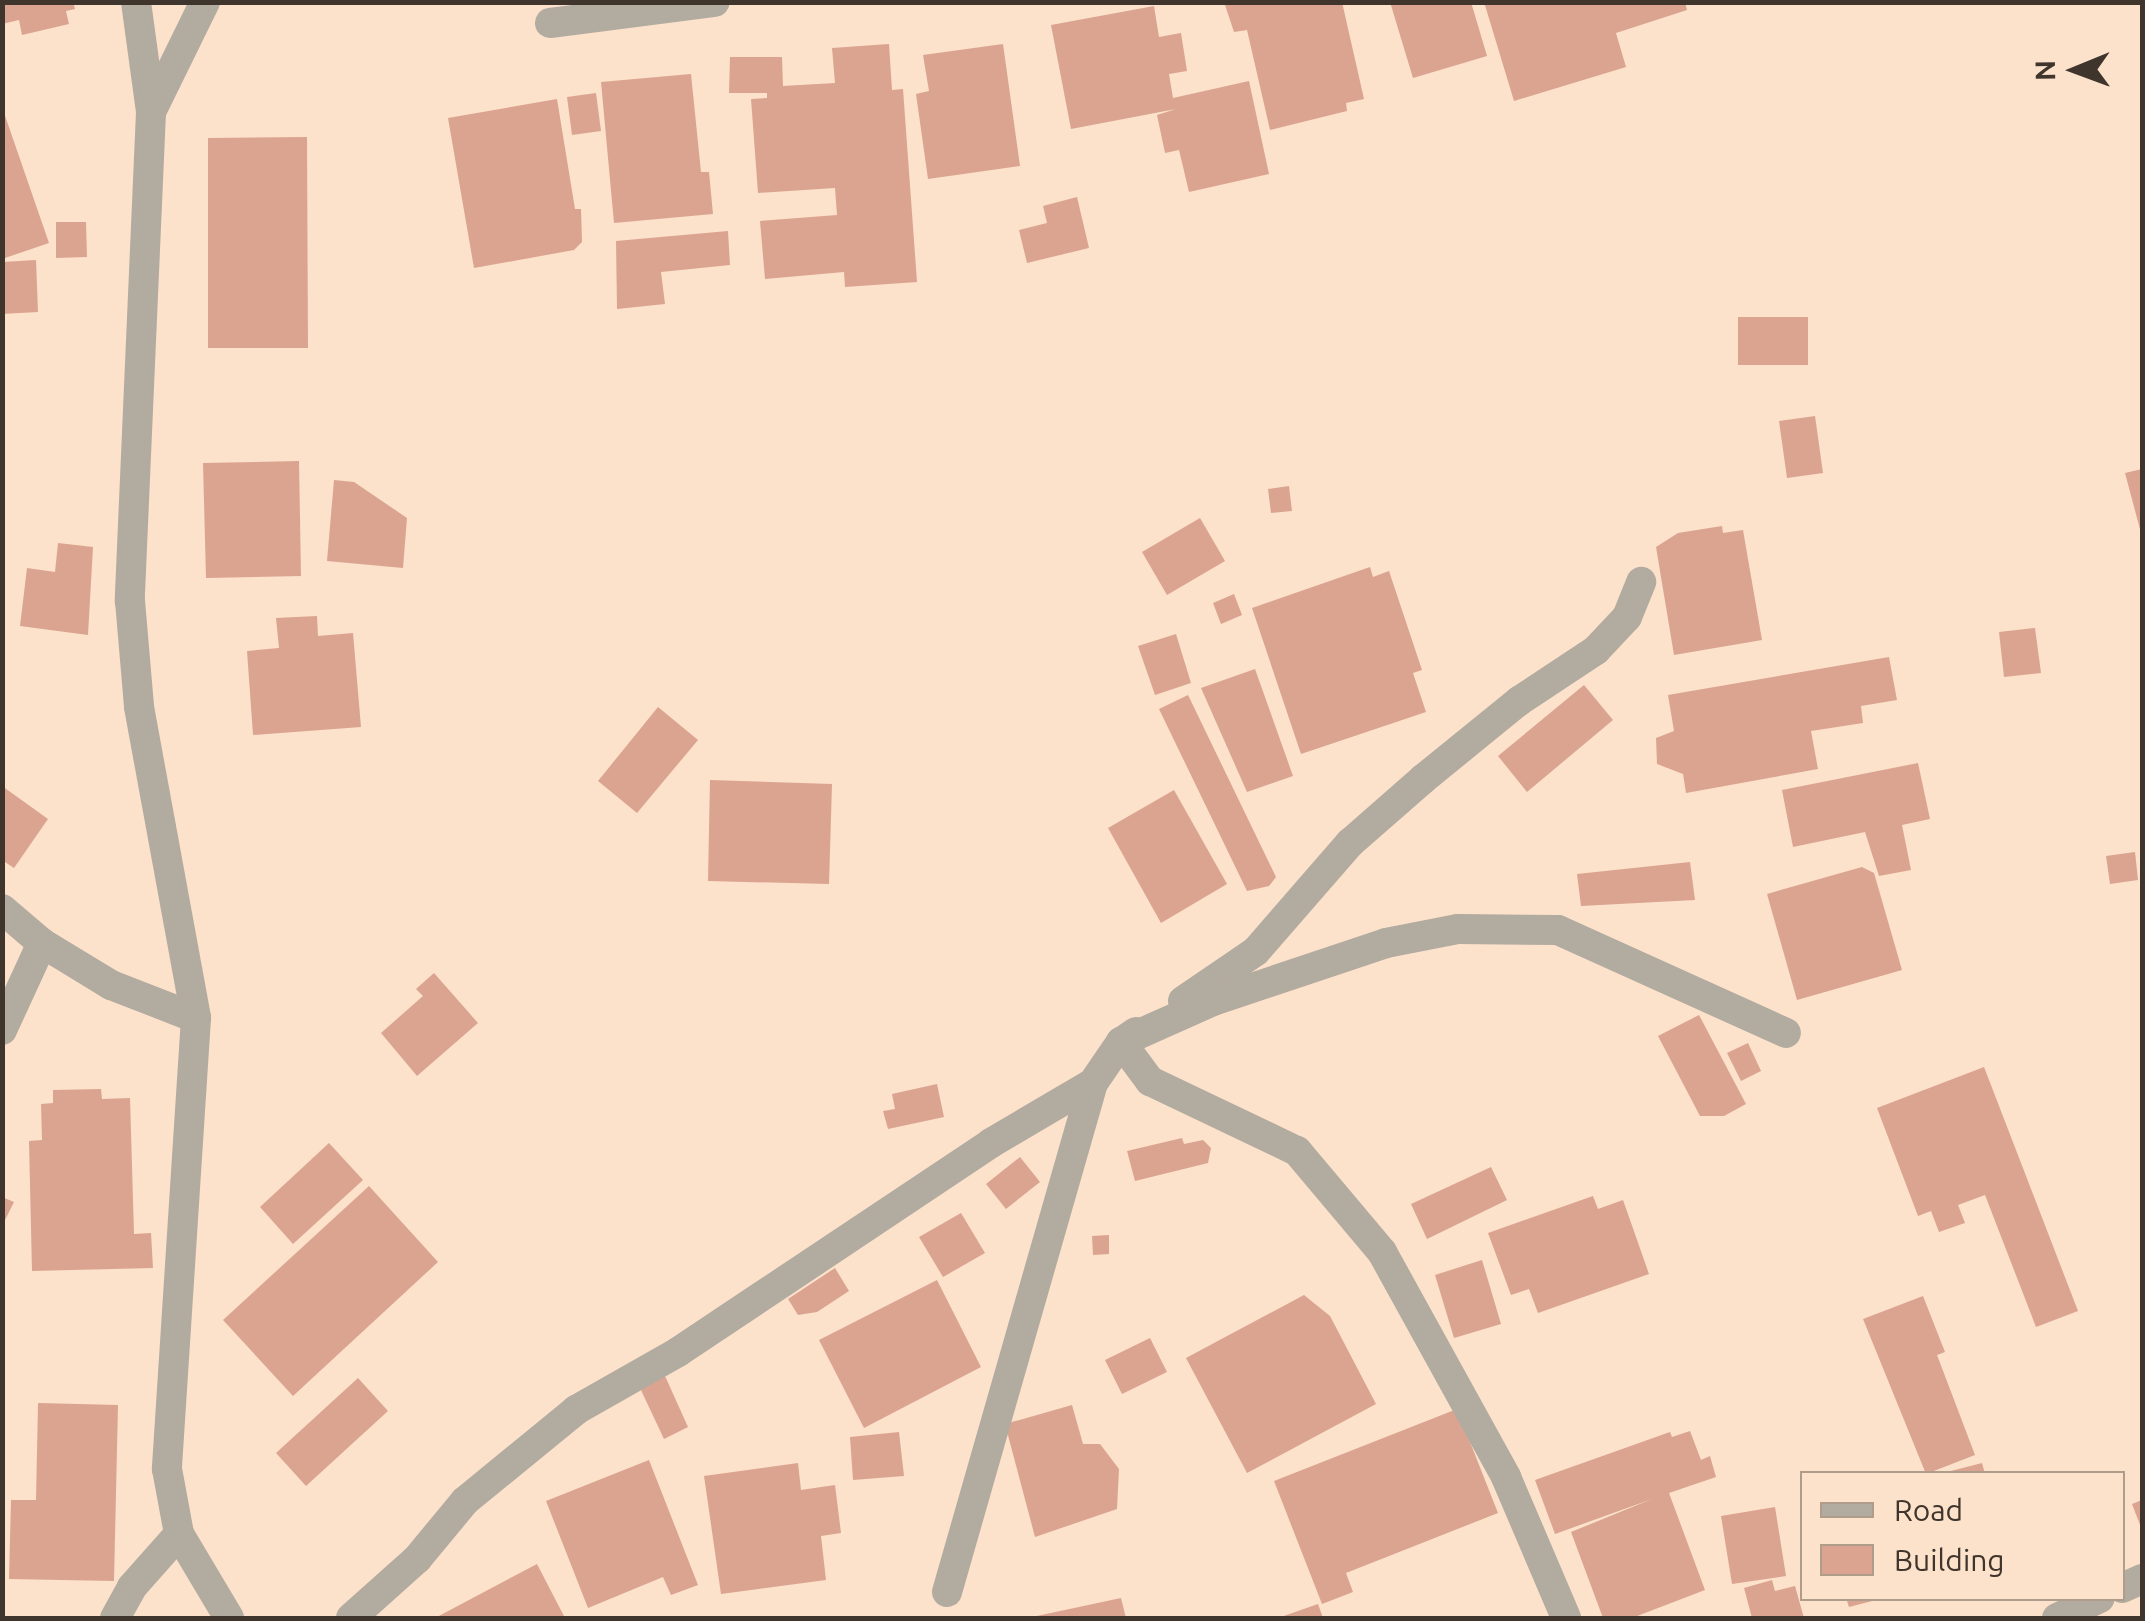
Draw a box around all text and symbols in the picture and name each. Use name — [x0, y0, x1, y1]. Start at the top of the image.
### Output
north arrow — [2025, 20, 2125, 120]
text: N — [2029, 60, 2060, 81]
legend — [1800, 1471, 2125, 1601]
text: Road — [1894, 1493, 1963, 1527]
text: Building — [1894, 1543, 2005, 1577]

